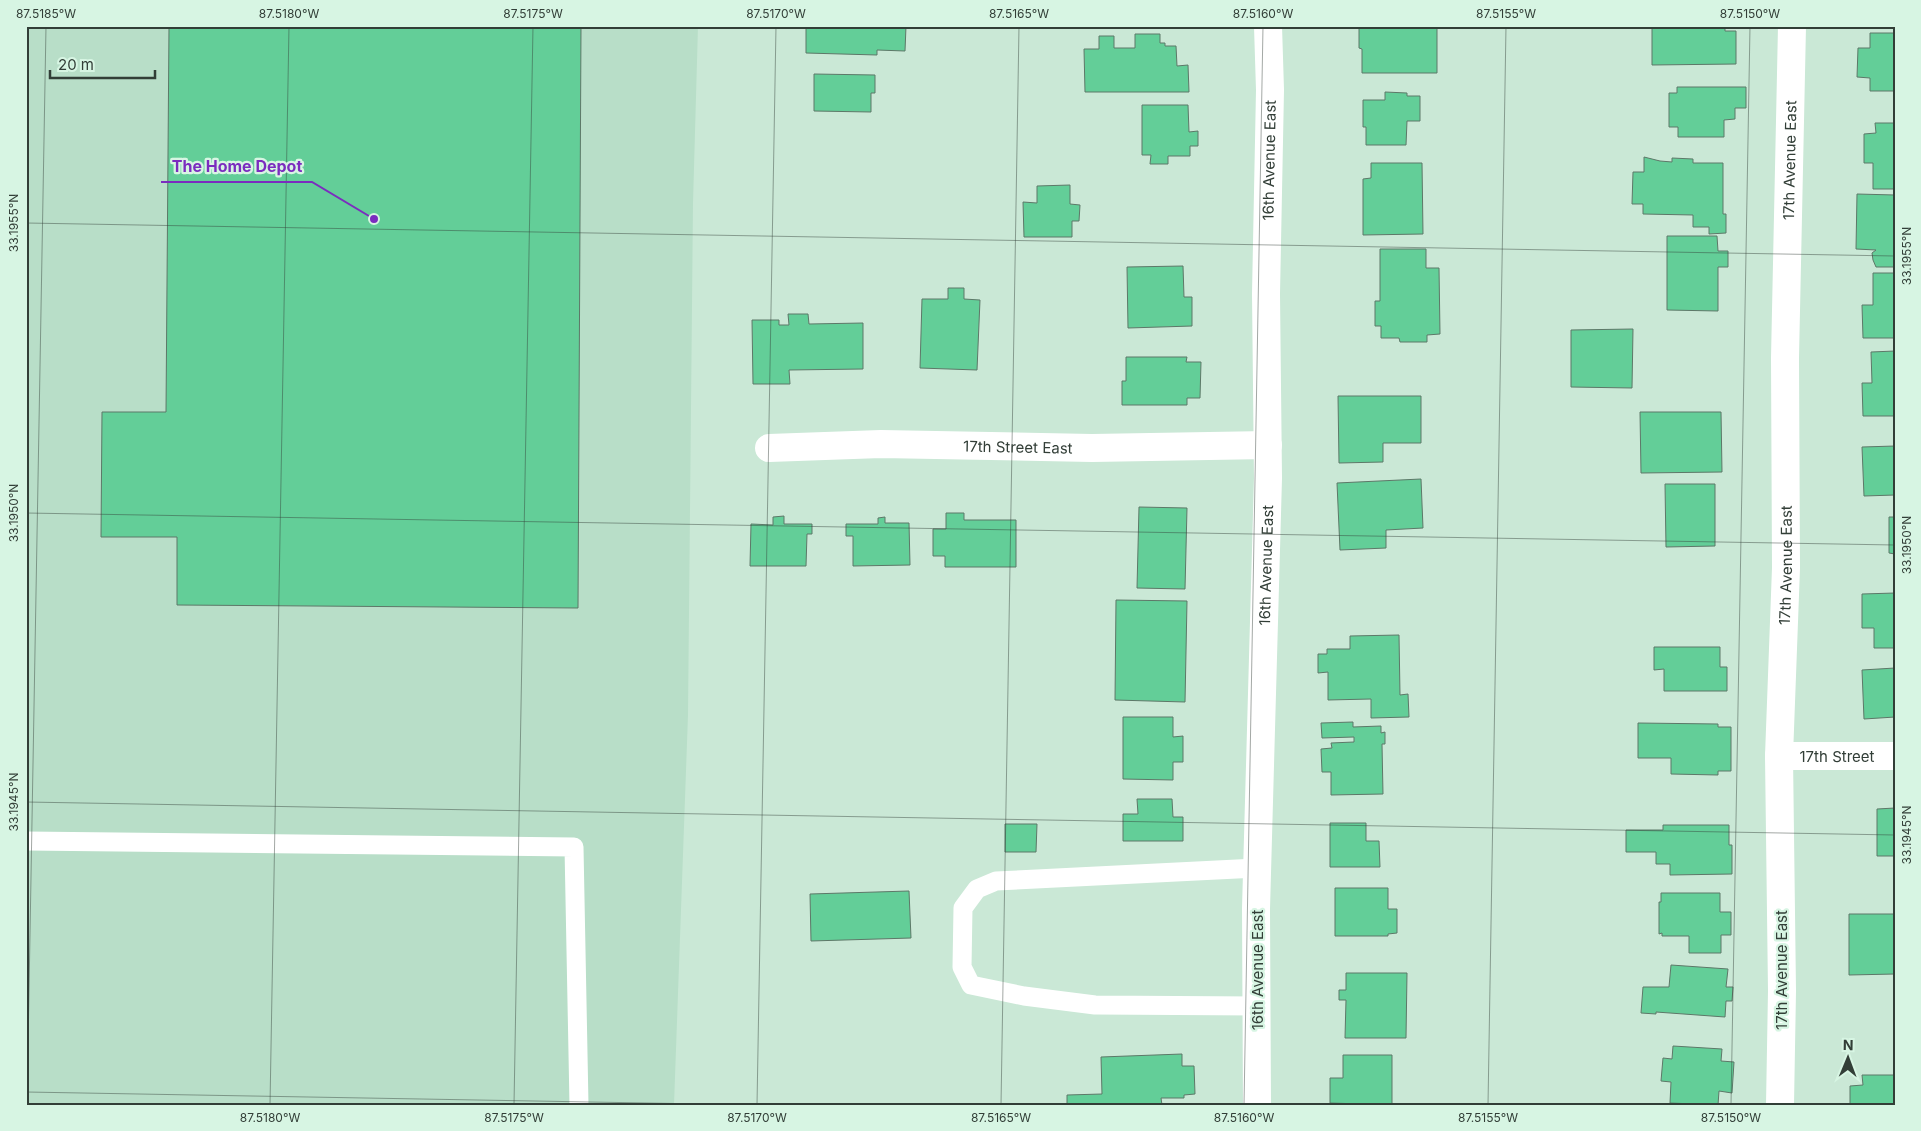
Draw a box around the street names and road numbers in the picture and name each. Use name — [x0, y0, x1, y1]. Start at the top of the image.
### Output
street label: 16th Avenue East — [1258, 100, 1279, 221]
street label: 17th Avenue East — [1778, 100, 1800, 220]
street label: 17th Street East — [963, 436, 1073, 457]
street label: 16th Avenue East — [1254, 504, 1277, 626]
street label: 17th Avenue East — [1774, 505, 1796, 625]
street label: 17th Street — [1800, 747, 1875, 766]
street label: 16th Avenue East — [1248, 910, 1267, 1030]
street label: 17th Avenue East — [1772, 910, 1791, 1030]

